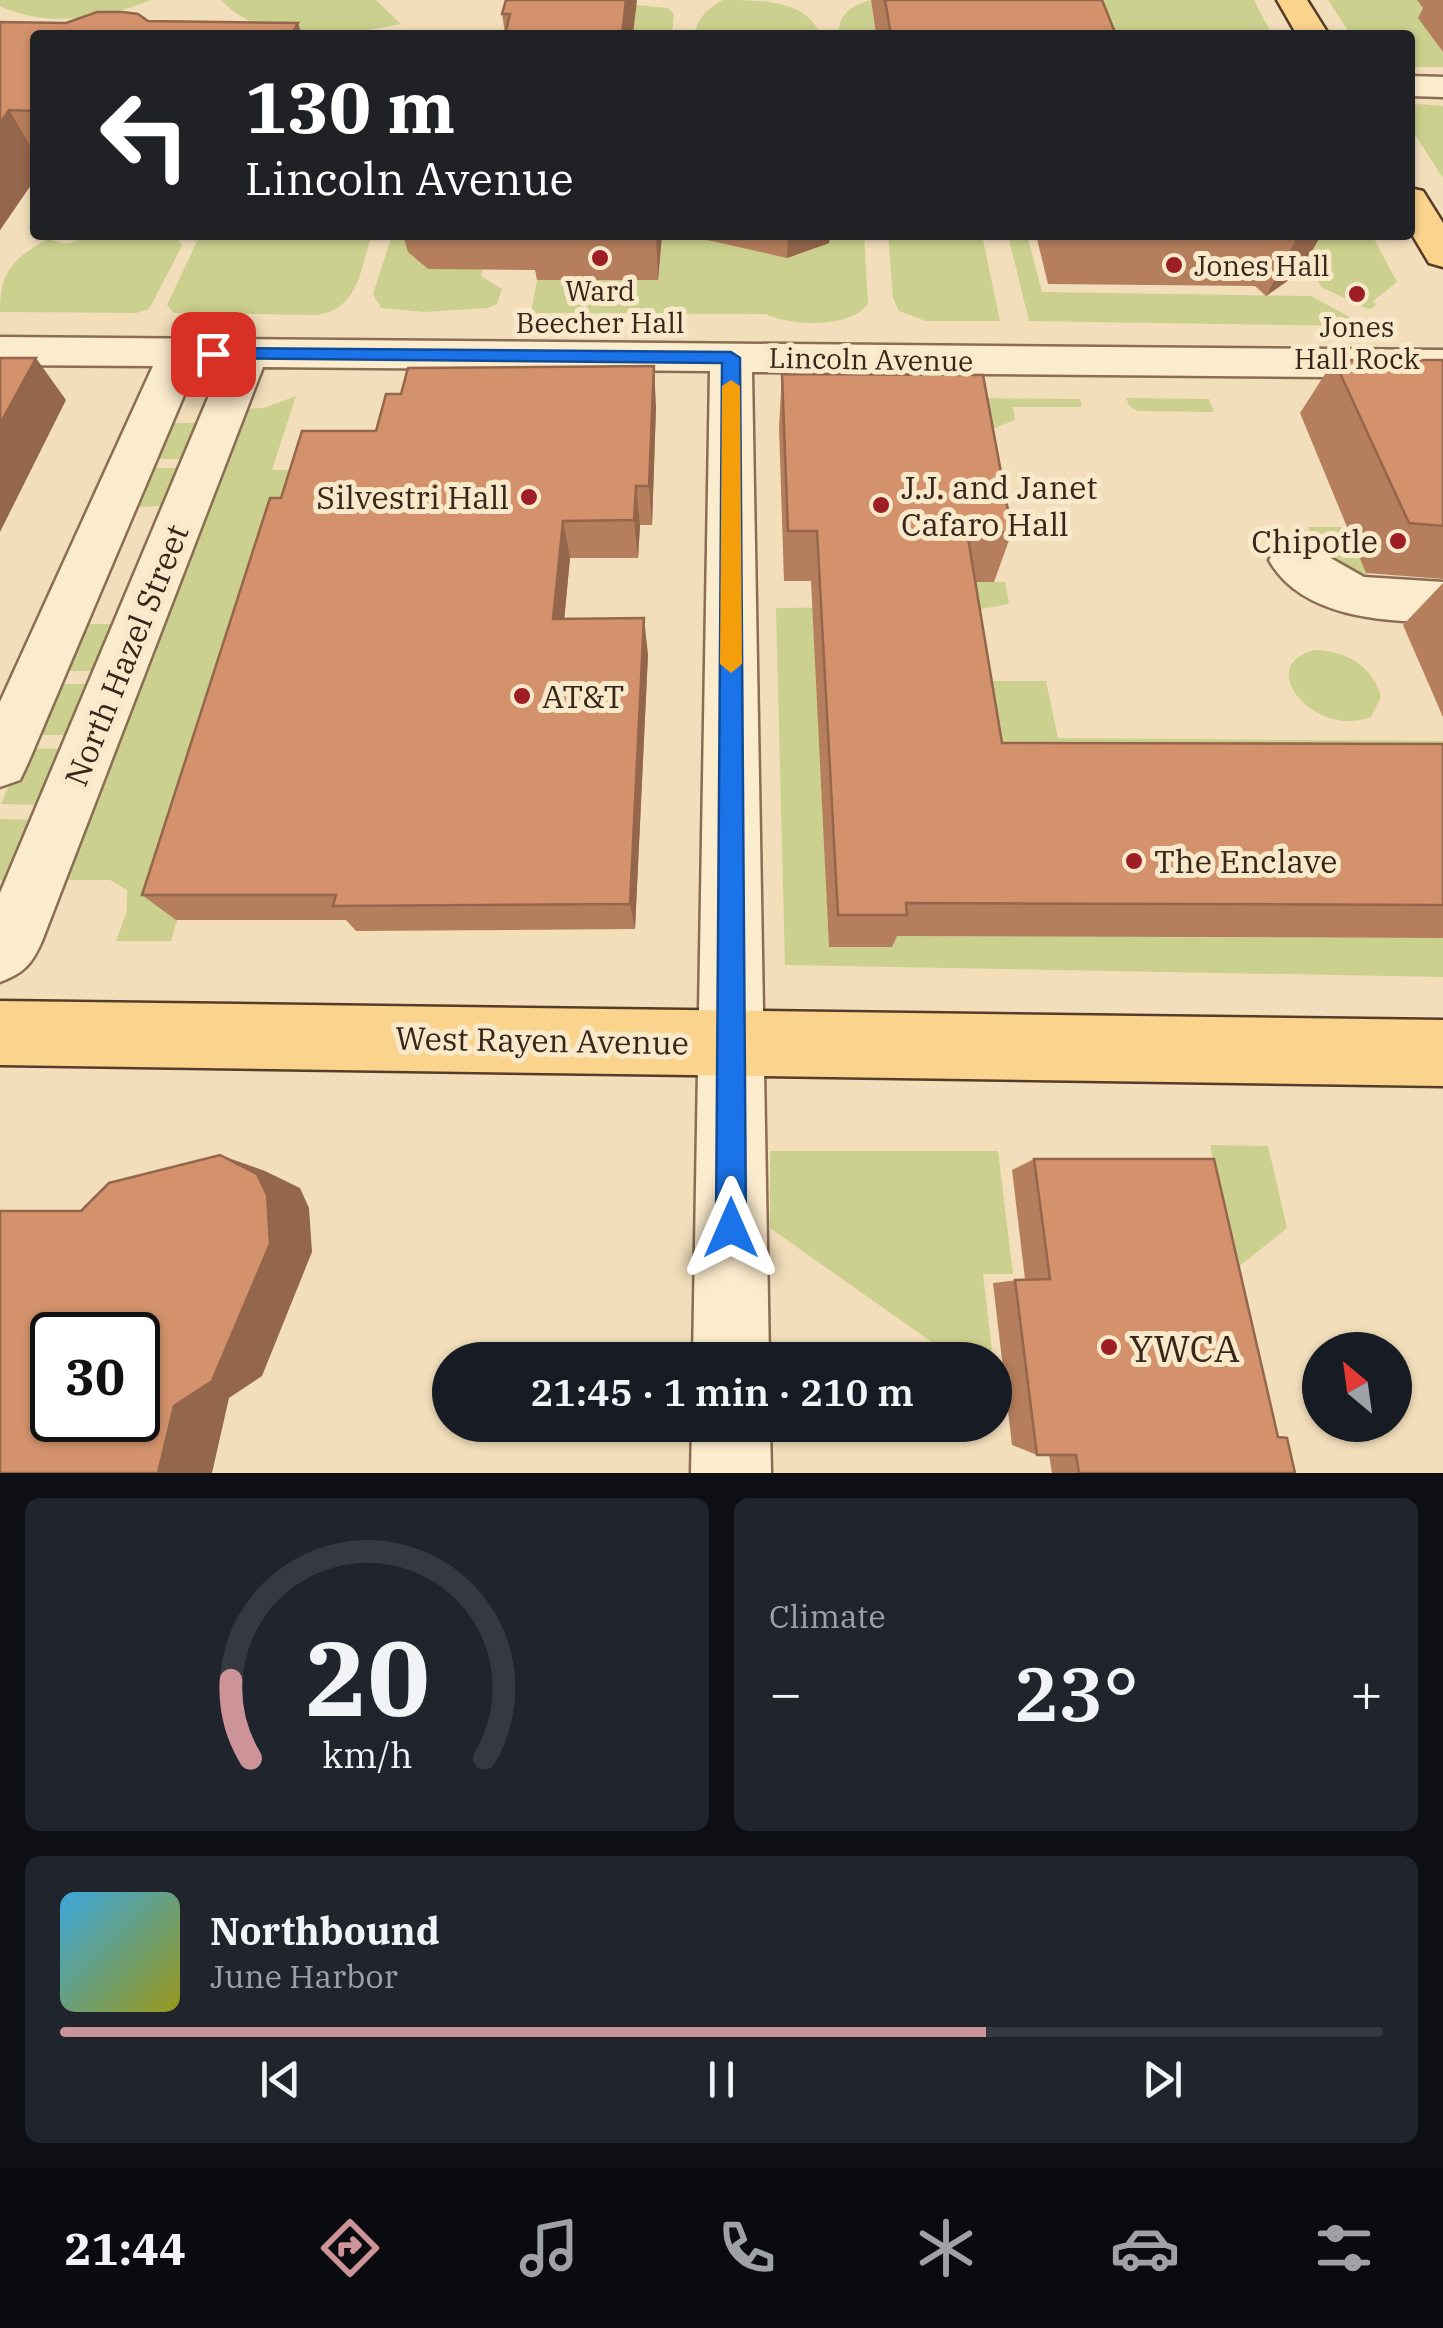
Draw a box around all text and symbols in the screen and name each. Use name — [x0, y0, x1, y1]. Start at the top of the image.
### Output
text: 130 m — [245, 61, 455, 152]
icon: left — [80, 70, 210, 200]
text: Lincoln Avenue — [245, 149, 574, 207]
marker: Ward Beecher Hall — [589, 247, 611, 269]
place label: Jones Hall — [1194, 247, 1330, 284]
marker: Jones Hall — [1163, 254, 1185, 276]
place label: Ward Beecher Hall — [516, 272, 684, 341]
marker: Jones Hall Rock — [1346, 283, 1368, 305]
place label: Jones Hall Rock — [1294, 308, 1421, 377]
pin — [171, 312, 256, 397]
icon: arrive — [186, 327, 241, 382]
street label: Lincoln Avenue — [768, 339, 974, 379]
place label: J.J. and Janet Cafaro Hall — [901, 466, 1098, 545]
place label: Silvestri Hall — [316, 476, 509, 518]
marker: Silvestri Hall — [518, 486, 540, 508]
marker: J.J. and Janet Cafaro Hall — [870, 494, 892, 516]
street label: North Hazel Street — [54, 518, 198, 792]
place label: Chipotle — [1251, 520, 1378, 562]
marker: Chipotle — [1387, 530, 1409, 552]
place label: AT&T — [542, 675, 624, 717]
marker: AT&T — [511, 685, 533, 707]
place label: The Enclave — [1154, 840, 1337, 882]
marker: The Enclave — [1123, 850, 1145, 872]
street label: West Rayen Avenue — [395, 1016, 689, 1064]
position arrow — [679, 1176, 783, 1280]
speed limit sign: 30 — [30, 1312, 160, 1442]
place label: YWCA — [1129, 1323, 1240, 1372]
north arrow — [1302, 1332, 1412, 1442]
map controls — [1302, 1332, 1412, 1442]
marker: YWCA — [1098, 1336, 1120, 1358]
text: 21:45 · 1 min · 210 m — [530, 1367, 914, 1416]
text: Climate — [769, 1595, 886, 1637]
text: 20 — [305, 1609, 429, 1745]
text: 23° — [1013, 1644, 1139, 1742]
text: − — [769, 1657, 802, 1728]
text: + — [1350, 1657, 1383, 1728]
text: km/h — [322, 1731, 412, 1778]
text: Northbound — [210, 1906, 440, 1955]
text: June Harbor — [210, 1955, 398, 1997]
icon: previous — [253, 2052, 308, 2107]
icon: pause — [694, 2052, 749, 2107]
icon: next — [1135, 2052, 1190, 2107]
icon: directions — [315, 2213, 385, 2283]
icon: music — [514, 2213, 584, 2283]
icon: phone — [712, 2213, 782, 2283]
icon: climate — [911, 2213, 981, 2283]
icon: car — [1110, 2213, 1180, 2283]
icon: filters — [1309, 2213, 1379, 2283]
text: 21:44 — [64, 2219, 186, 2277]

